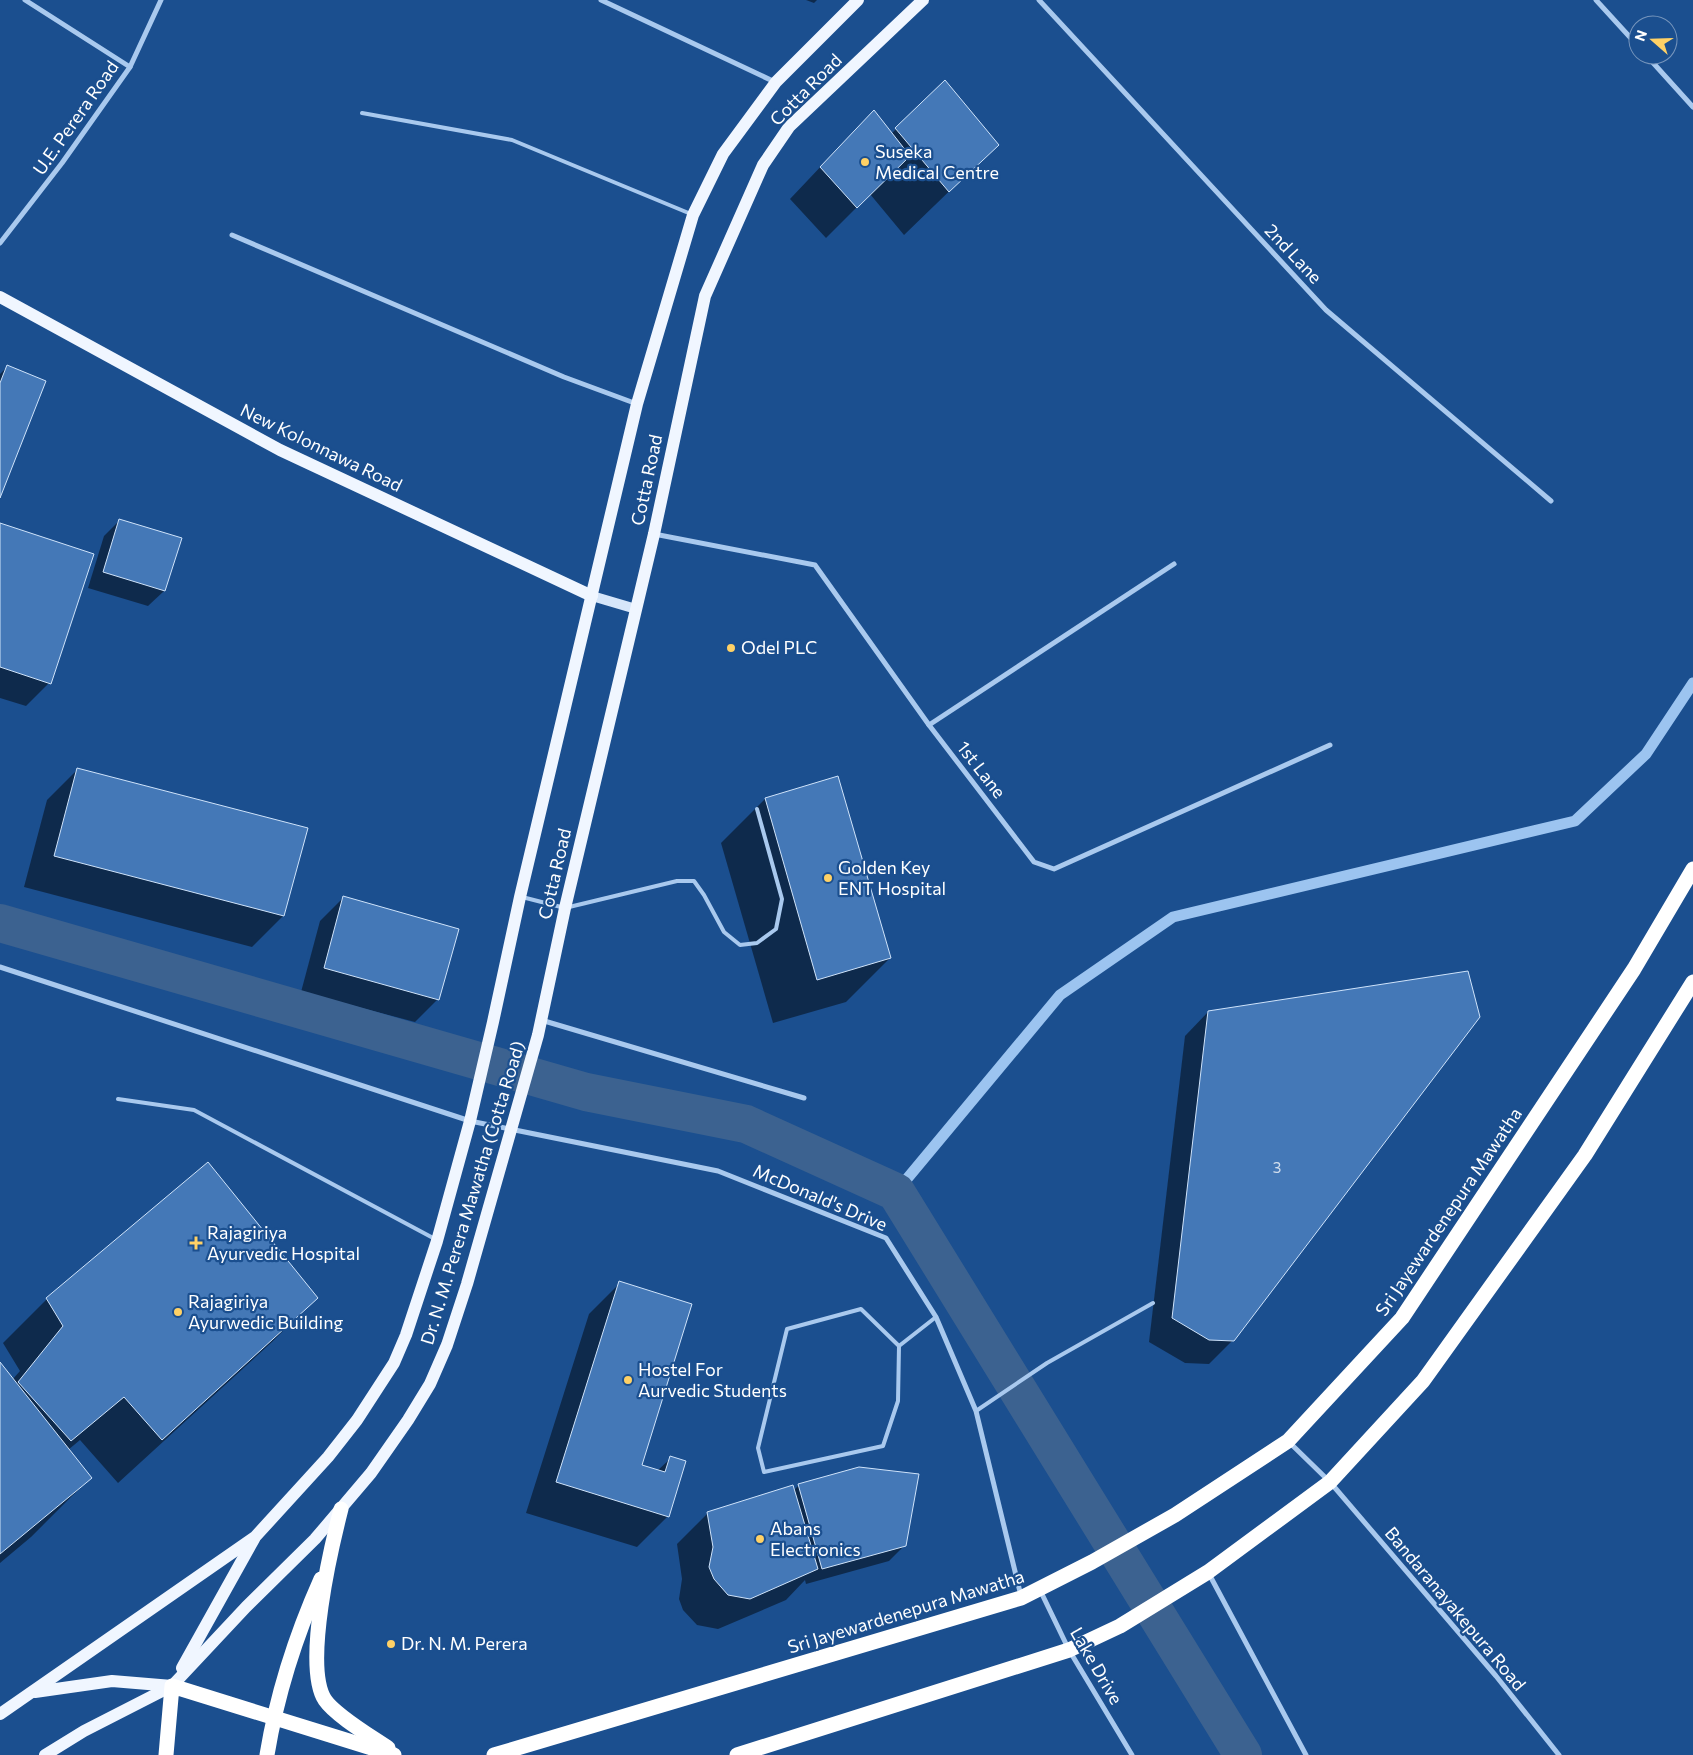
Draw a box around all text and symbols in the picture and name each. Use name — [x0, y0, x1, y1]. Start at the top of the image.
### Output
north arrow — [1628, 15, 1678, 65]
text: N — [1631, 28, 1650, 43]
street label: Cotta Road — [765, 49, 846, 130]
street label: U.E. Perera Road — [28, 56, 123, 179]
place label: Suseka Medical Centre — [875, 140, 999, 183]
marker: Suseka Medical Centre — [859, 156, 871, 168]
street label: 2nd Lane — [1261, 219, 1327, 288]
street label: New Kolonnawa Road — [237, 398, 406, 496]
street label: Cotta Road — [626, 432, 666, 527]
place label: Odel PLC — [741, 636, 817, 658]
marker: Odel PLC — [725, 642, 737, 654]
street label: 1st Lane — [953, 737, 1011, 802]
street label: Cotta Road — [533, 826, 575, 921]
place label: Golden Key ENT Hospital — [838, 856, 946, 899]
marker: Golden Key ENT Hospital — [822, 872, 834, 884]
street label: Dr. N. M. Perera Mawatha (Cotta Road) — [415, 1038, 529, 1347]
street label: Sri Jayewardenepura Mawatha — [1370, 1103, 1526, 1320]
house number: 3 — [1273, 1158, 1281, 1176]
street label: McDonald's Drive — [750, 1159, 891, 1235]
place label: Rajagiriya Ayurvedic Hospital — [207, 1221, 360, 1264]
marker: Rajagiriya Ayurvedic Hospital — [189, 1236, 203, 1250]
place label: Rajagiriya Ayurwedic Building — [188, 1290, 343, 1333]
marker: Rajagiriya Ayurwedic Building — [172, 1306, 184, 1318]
place label: Hostel For Aurvedic Students — [638, 1358, 787, 1401]
marker: Hostel For Aurvedic Students — [622, 1374, 634, 1386]
place label: Abans Electronics — [770, 1517, 861, 1560]
street label: Bandaranayakepura Road — [1381, 1522, 1531, 1695]
marker: Abans Electronics — [754, 1533, 766, 1545]
street label: Sri Jayewardenepura Mawatha — [785, 1565, 1027, 1658]
street label: Lake Drive — [1066, 1623, 1128, 1708]
place label: Dr. N. M. Perera — [401, 1632, 528, 1654]
marker: Dr. N. M. Perera — [385, 1638, 397, 1650]

